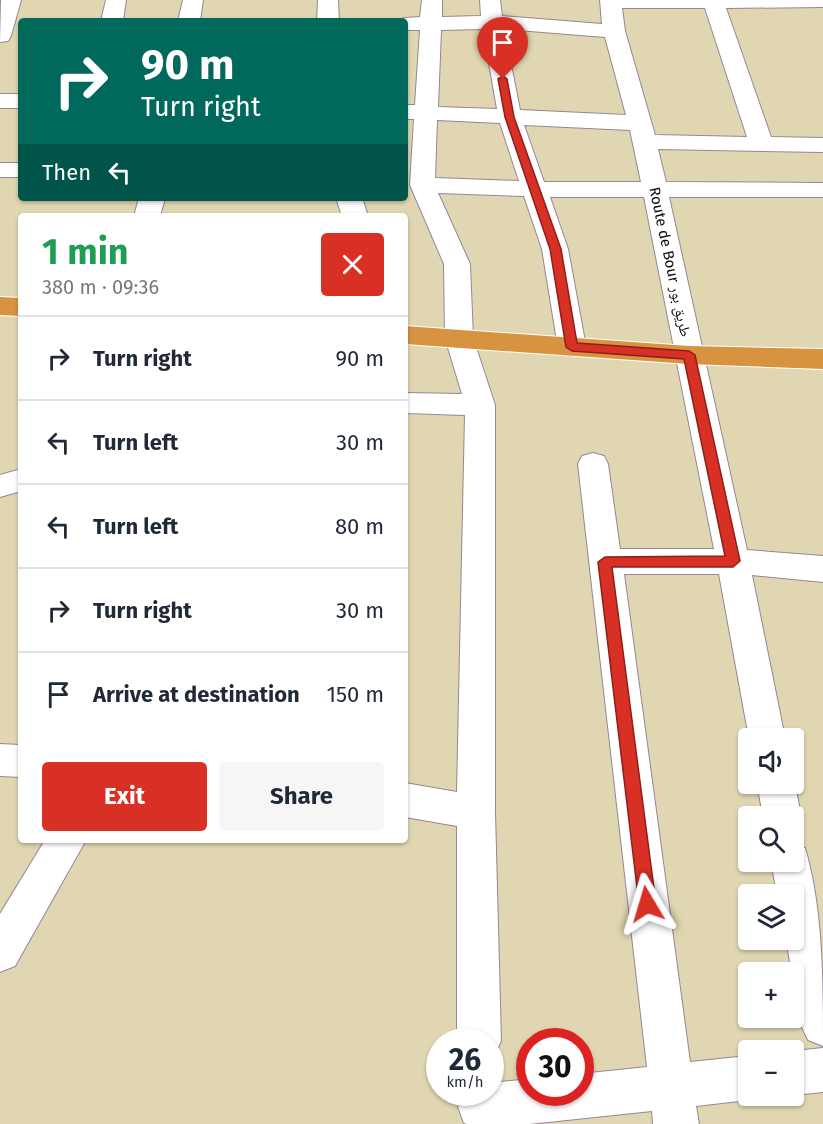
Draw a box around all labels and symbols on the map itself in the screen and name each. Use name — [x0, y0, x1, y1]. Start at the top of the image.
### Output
pin — [477, 17, 528, 79]
street label: Route de Bour طريق بور — [644, 185, 695, 339]
position arrow — [615, 872, 679, 936]
speed limit sign: 30 — [516, 1028, 594, 1106]

